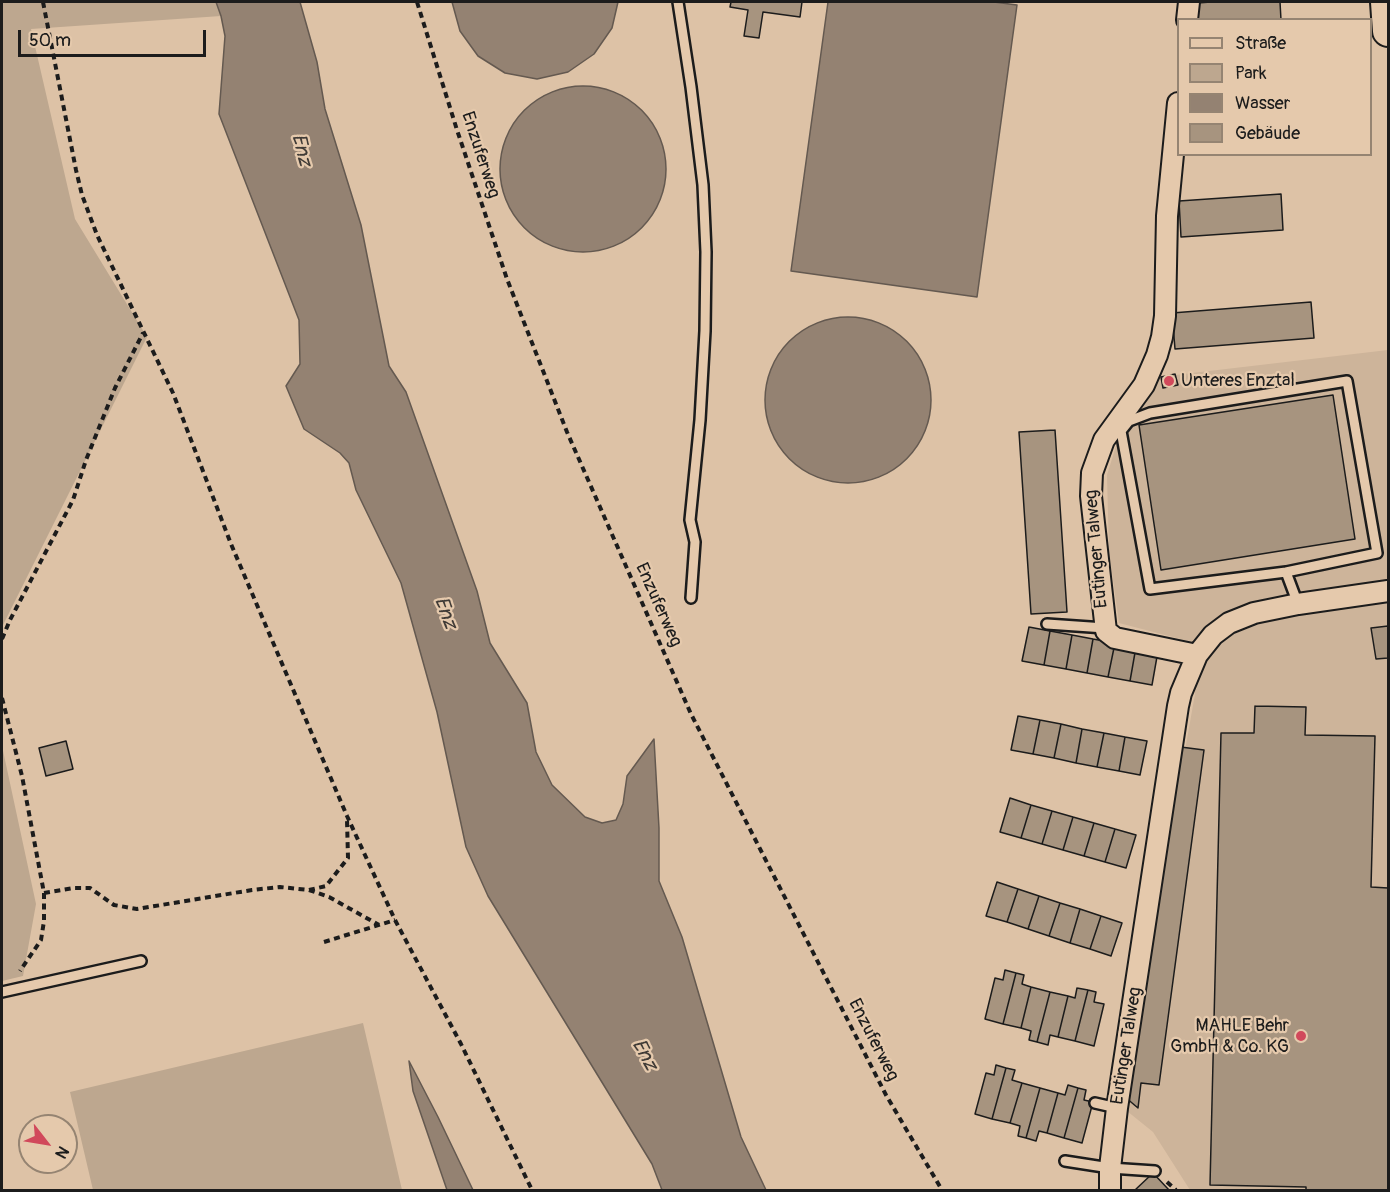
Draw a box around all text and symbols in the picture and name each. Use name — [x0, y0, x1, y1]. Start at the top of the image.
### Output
scale bar — [21, 18, 208, 56]
legend — [1177, 18, 1372, 156]
text: 50 m — [29, 29, 71, 52]
text: Straße — [1235, 32, 1286, 55]
text: Park — [1235, 62, 1267, 85]
text: Wasser — [1235, 92, 1290, 115]
street label: Enzuferweg — [456, 109, 504, 201]
text: Gebäude — [1235, 122, 1300, 145]
water label: Enz — [285, 132, 317, 168]
place label: Unteres Enztal — [1181, 370, 1295, 392]
marker: Unteres Enztal — [1162, 374, 1176, 388]
street label: Eutinger Talweg — [1081, 489, 1113, 609]
street label: Enzuferweg — [630, 560, 686, 650]
water label: Enz — [428, 594, 462, 632]
street label: Eutinger Talweg — [1107, 986, 1147, 1106]
street label: Enzuferweg — [843, 995, 903, 1085]
place label: MAHLE Behr GmbH & Co. KG — [1170, 1015, 1289, 1058]
marker: MAHLE Behr GmbH & Co. KG — [1294, 1029, 1308, 1043]
water label: Enz — [626, 1035, 662, 1075]
north arrow — [18, 1114, 78, 1174]
text: N — [50, 1142, 73, 1162]

